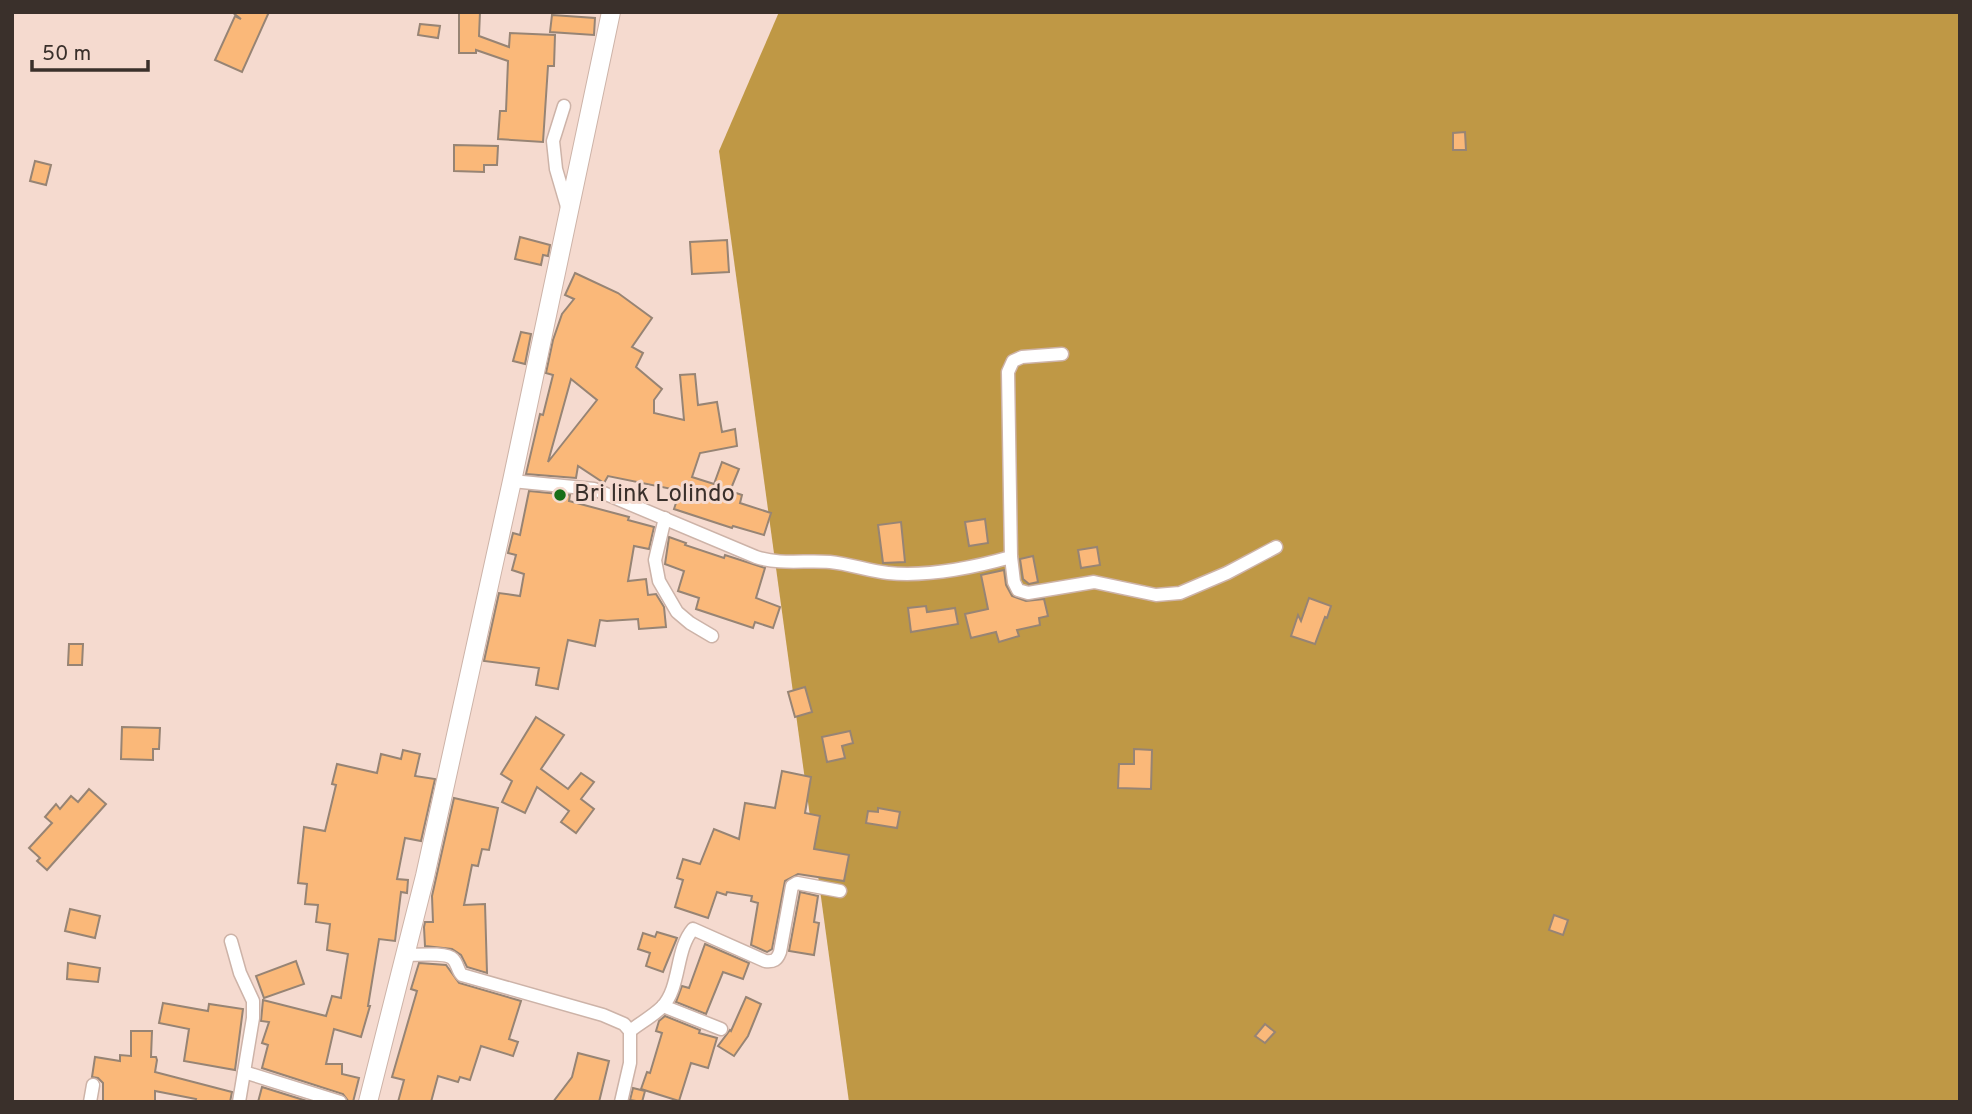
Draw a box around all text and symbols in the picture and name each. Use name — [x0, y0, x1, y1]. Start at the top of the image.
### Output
scale bar — [32, 28, 147, 72]
text: 50 m — [42, 41, 91, 68]
place label: Bri link Lolindo — [574, 480, 735, 510]
marker: Bri link Lolindo — [552, 487, 568, 503]

